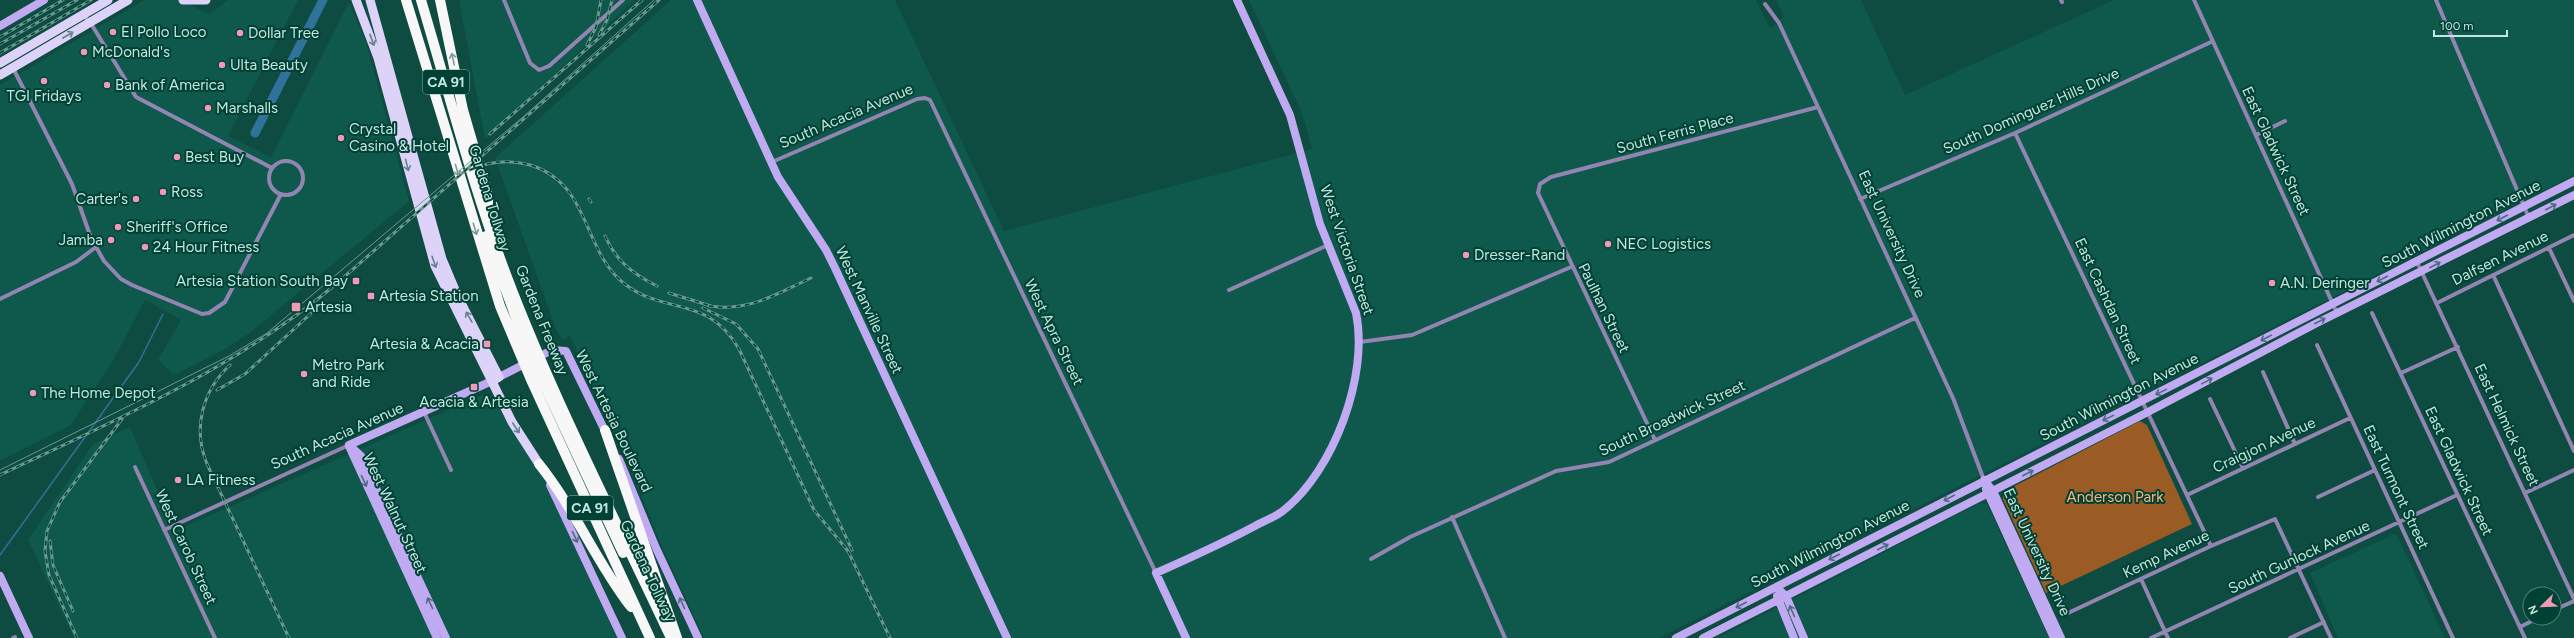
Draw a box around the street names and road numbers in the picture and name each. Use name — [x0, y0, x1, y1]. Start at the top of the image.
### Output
street label: South Dominguez Hills Drive — [1940, 64, 2122, 158]
road number: CA 91 — [423, 70, 469, 94]
street label: South Acacia Avenue — [776, 80, 916, 152]
street label: East Gladwick Street — [2238, 84, 2314, 219]
street label: South Ferris Place — [1614, 109, 1736, 157]
street label: Gardena Tollway — [465, 143, 515, 254]
street label: East University Drive — [1855, 167, 1929, 301]
street label: South Wilmington Avenue — [2379, 176, 2543, 272]
street label: West Victoria Street — [1316, 183, 1378, 318]
street label: Dalfsen Avenue — [2449, 227, 2551, 289]
street label: East Cashdan Street — [2071, 235, 2145, 367]
street label: West Manville Street — [832, 243, 907, 377]
street label: Paulhan Street — [1574, 260, 1634, 356]
street label: Gardena Freeway — [512, 262, 572, 378]
street label: West Apra Street — [1021, 276, 1088, 388]
street label: West Artesia Boulevard — [572, 347, 656, 495]
street label: South Wilmington Avenue — [2037, 349, 2201, 445]
street label: East Helmick Street — [2471, 361, 2543, 489]
street label: South Broadwick Street — [1596, 376, 1748, 460]
street label: South Acacia Avenue — [268, 399, 406, 473]
street label: East Gladwick Street — [2421, 404, 2497, 539]
street label: Craigjon Avenue — [2210, 413, 2318, 477]
street label: East Turmont Street — [2359, 422, 2433, 552]
street label: West Walnut Street — [359, 450, 431, 577]
street label: East University Drive — [2000, 485, 2074, 619]
street label: West Carob Street — [151, 487, 221, 608]
road number: CA 91 — [567, 496, 613, 520]
street label: South Wilmington Avenue — [1748, 496, 1912, 592]
street label: South Gunlock Avenue — [2225, 516, 2373, 598]
street label: Gardena Tollway — [616, 517, 680, 625]
street label: Kemp Avenue — [2120, 526, 2212, 582]

